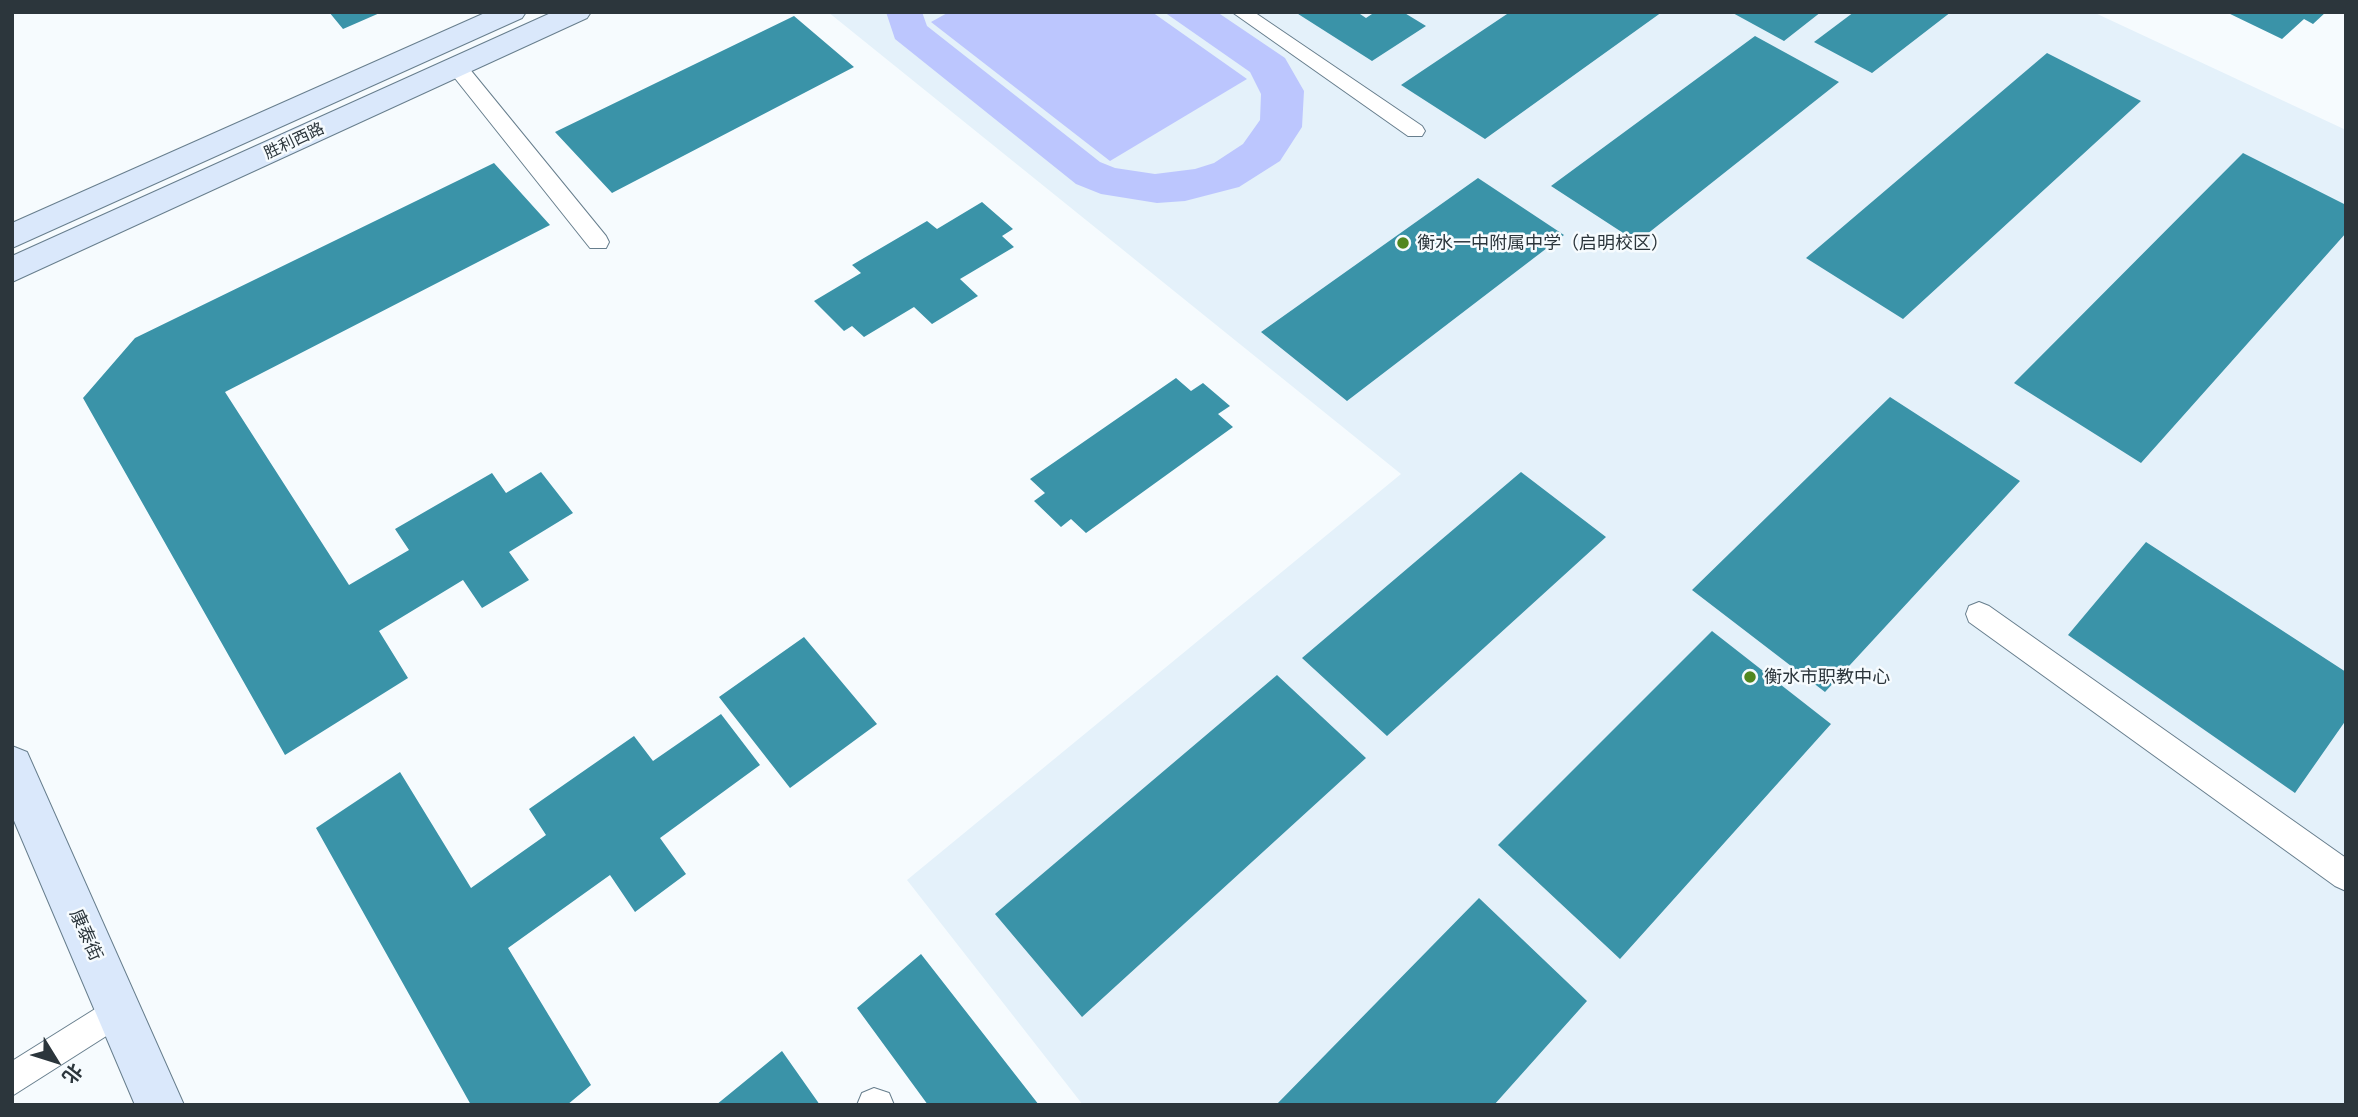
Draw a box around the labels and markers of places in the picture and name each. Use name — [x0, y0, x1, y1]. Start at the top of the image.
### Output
place label: 衡水一中附属中学（启明校区） — [1417, 232, 1669, 254]
marker: 衡水一中附属中学（启明校区） — [1395, 235, 1411, 251]
place label: 衡水市职教中心 — [1764, 666, 1890, 688]
marker: 衡水市职教中心 — [1742, 669, 1758, 685]

